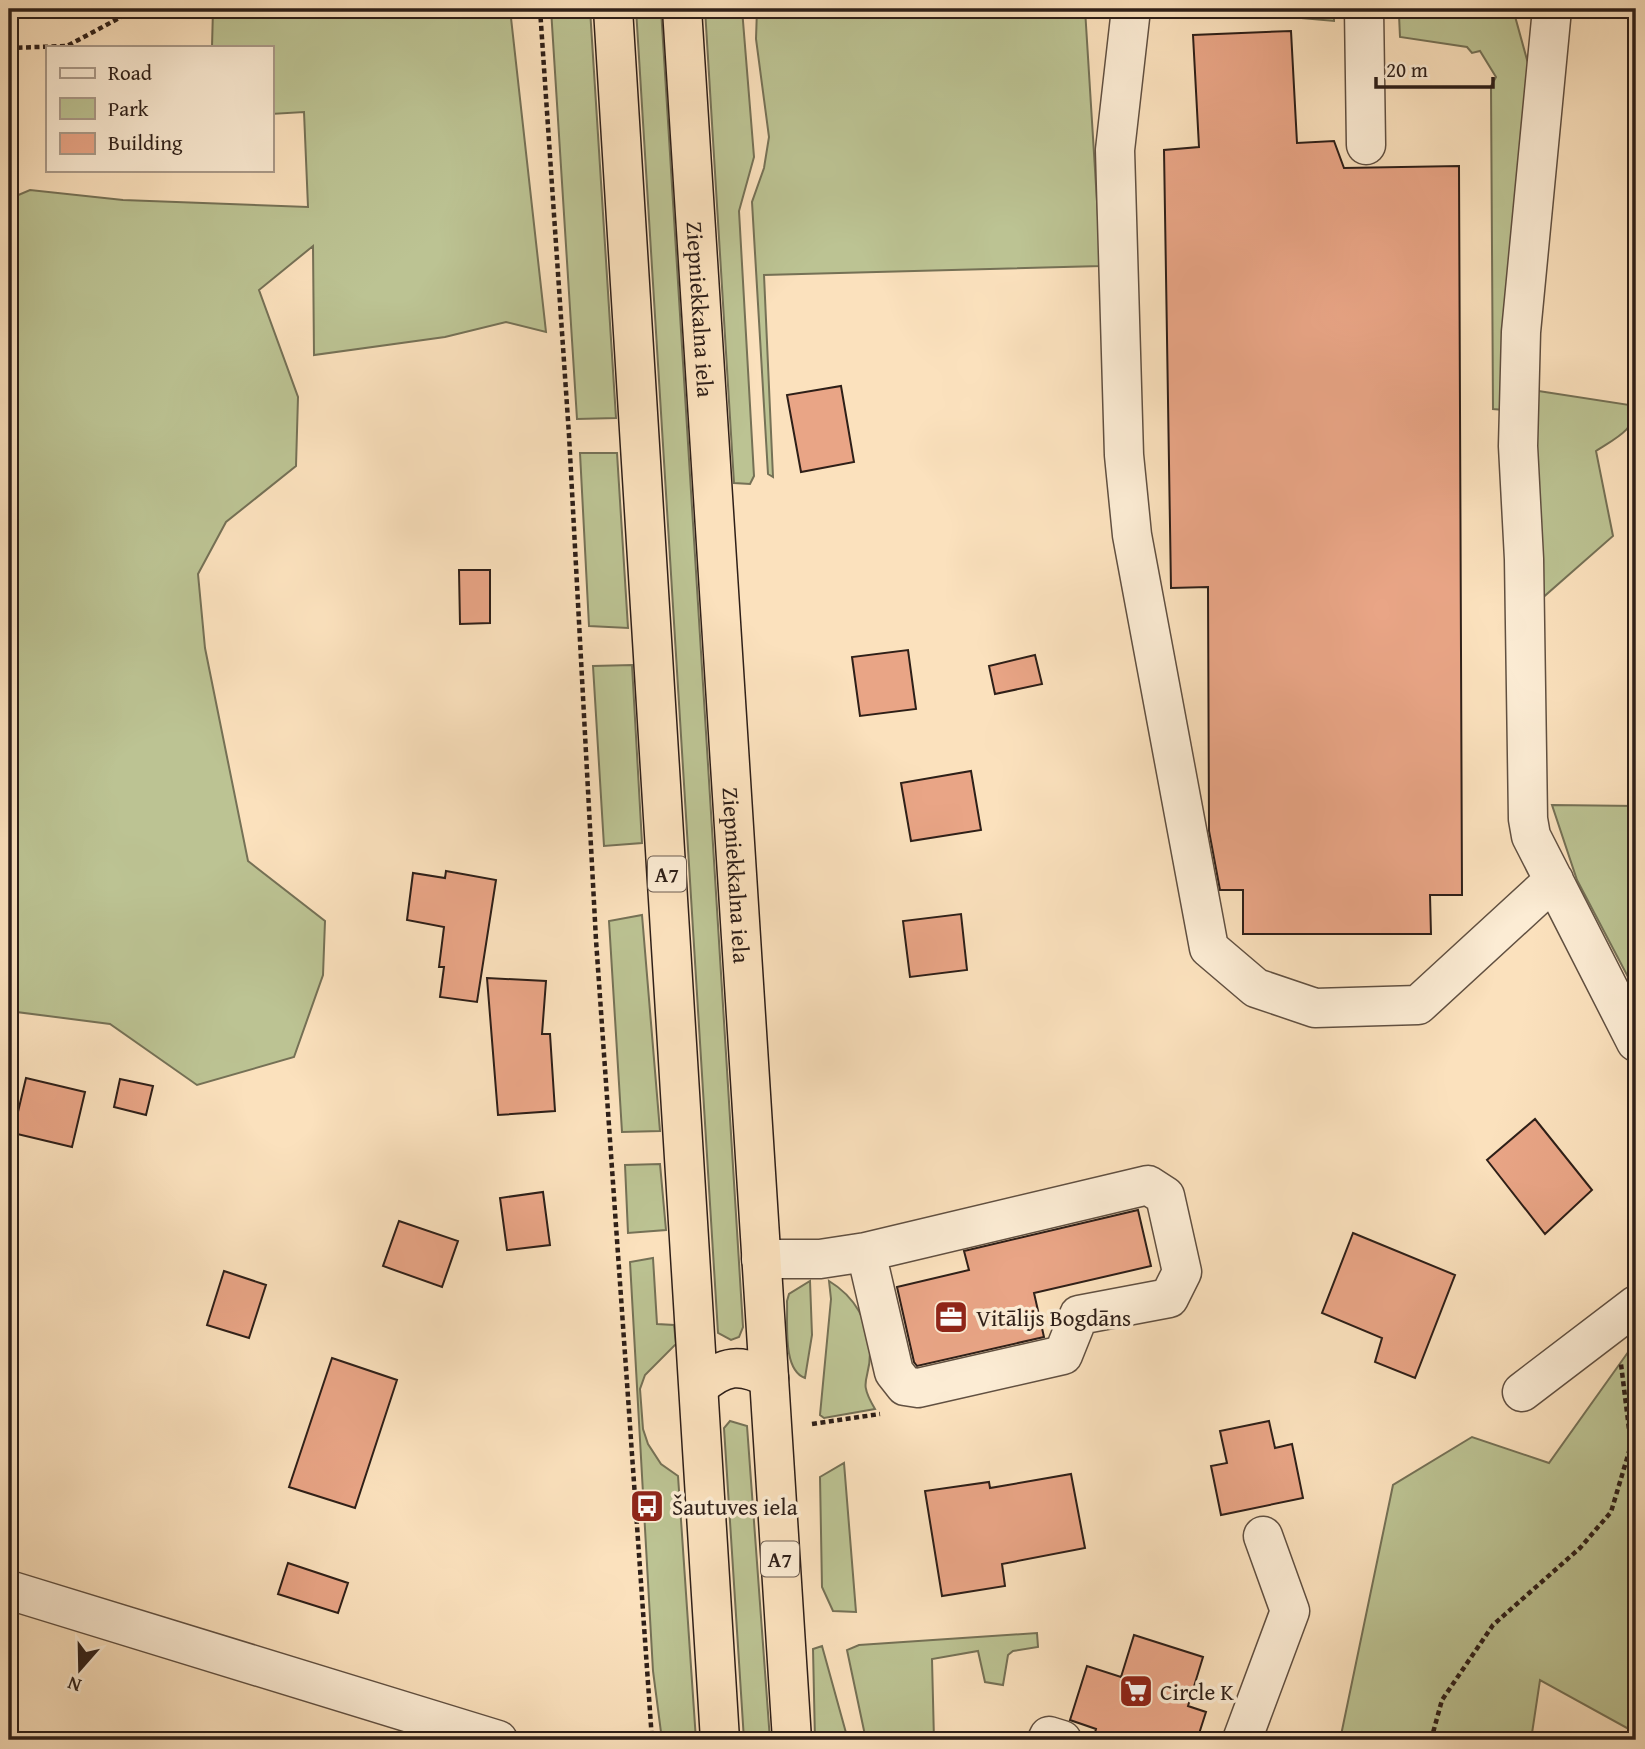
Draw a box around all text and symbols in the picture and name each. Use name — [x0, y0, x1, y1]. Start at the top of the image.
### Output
legend — [46, 46, 273, 172]
scale bar — [1376, 46, 1493, 90]
text: 20 m — [1386, 54, 1428, 85]
text: Road — [108, 57, 153, 88]
text: Park — [108, 93, 149, 124]
text: Building — [108, 127, 183, 158]
street label: Ziepniekkalna iela — [679, 220, 723, 399]
street label: Ziepniekkalna iela — [715, 786, 759, 964]
road number: A7 — [648, 856, 686, 892]
office icon: Vitālijs Bogdāns — [932, 1298, 970, 1336]
place label: Vitālijs Bogdāns — [976, 1301, 1131, 1334]
bus stop icon: Šautuves iela — [628, 1487, 666, 1525]
place label: Šautuves iela — [672, 1490, 798, 1523]
road number: A7 — [761, 1542, 799, 1576]
north arrow — [46, 1634, 116, 1704]
text: N — [63, 1670, 85, 1700]
supermarket icon: Circle K — [1117, 1672, 1155, 1710]
place label: Circle K — [1160, 1675, 1234, 1708]

